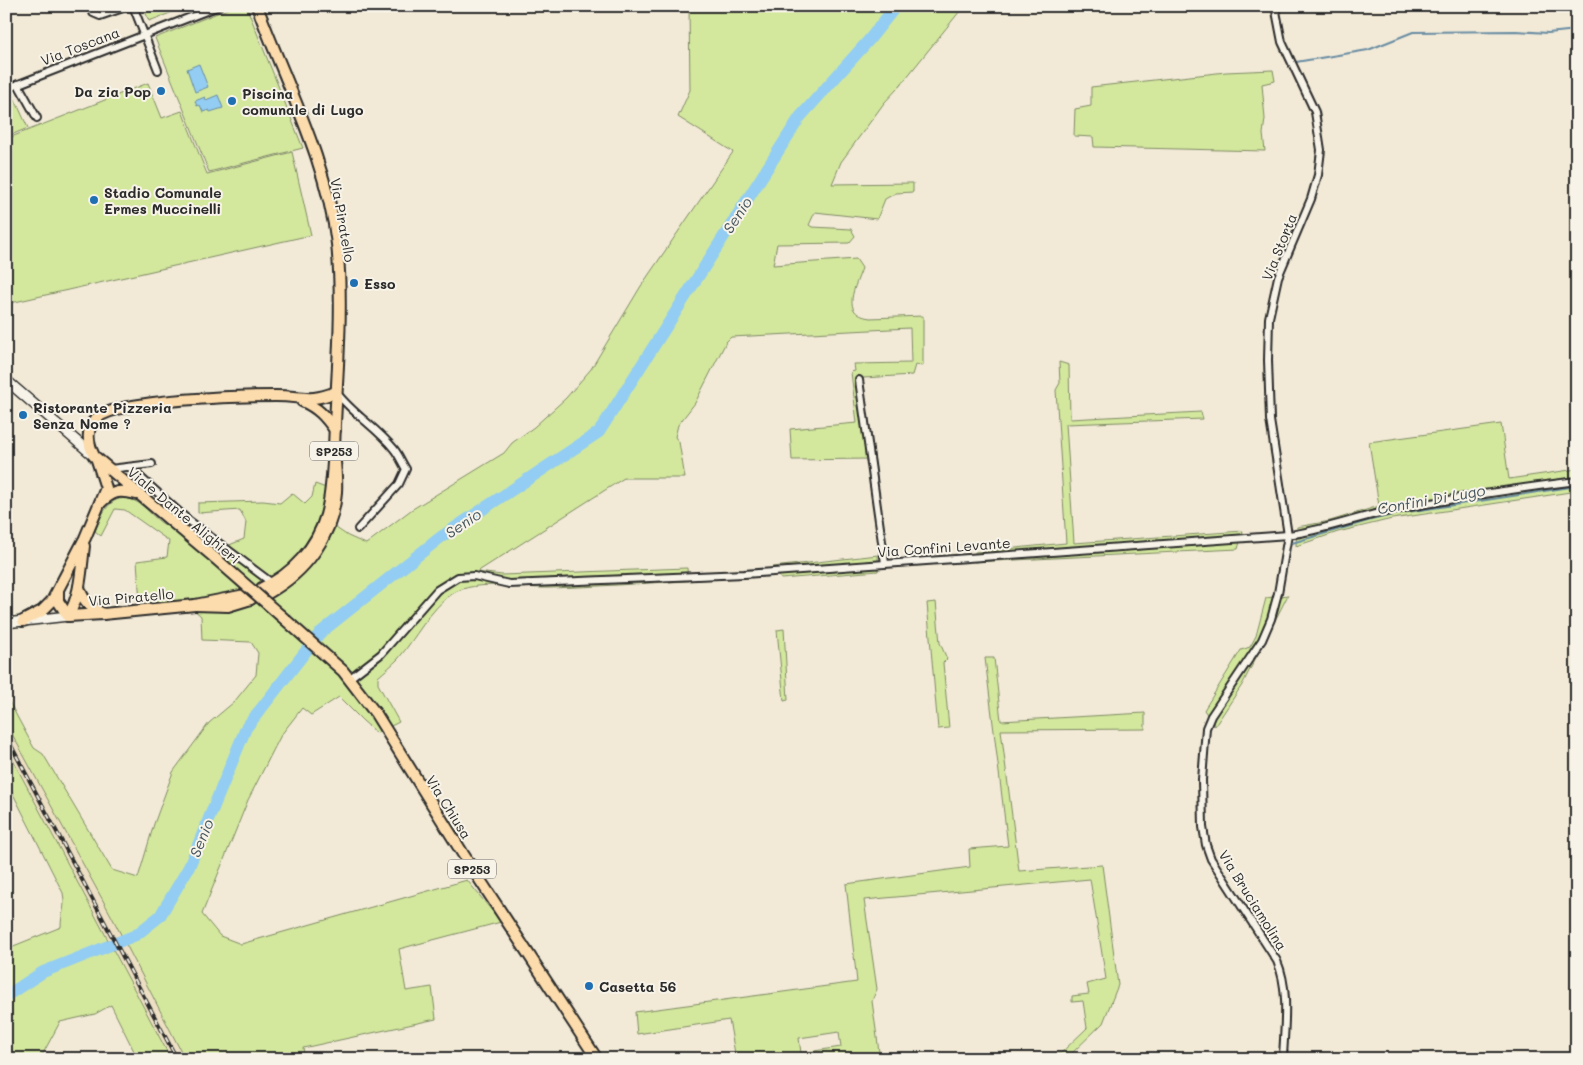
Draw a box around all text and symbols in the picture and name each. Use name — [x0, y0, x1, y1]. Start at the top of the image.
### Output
street label: Via Toscana — [38, 22, 122, 70]
place label: Da zia Pop — [74, 82, 151, 101]
place label: Piscina comunale di Lugo — [242, 84, 364, 119]
marker: Da zia Pop — [155, 85, 167, 97]
marker: Piscina comunale di Lugo — [226, 95, 238, 107]
street label: Via Piratello — [326, 176, 360, 264]
place label: Stadio Comunale Ermes Muccinelli — [104, 183, 222, 218]
water label: Senio — [718, 193, 756, 237]
marker: Stadio Comunale Ermes Muccinelli — [88, 194, 100, 206]
street label: Via Storta — [1257, 211, 1301, 283]
place label: Esso — [364, 274, 396, 293]
marker: Esso — [348, 277, 360, 289]
place label: Ristorante Pizzeria Senza Nome ? — [33, 398, 172, 433]
marker: Ristorante Pizzeria Senza Nome ? — [17, 409, 29, 421]
road number: SP253 — [310, 442, 358, 461]
street label: Viale Dante Alighieri — [124, 462, 244, 568]
water label: Confini Di Lugo — [1375, 480, 1487, 518]
water label: Senio — [441, 504, 485, 542]
street label: Via Confini Levante — [877, 533, 1011, 561]
street label: Via Piratello — [88, 584, 174, 610]
street label: Via Chiusa — [422, 771, 476, 843]
water label: Senio — [184, 816, 218, 860]
street label: Via Bruciamolina — [1215, 846, 1291, 954]
road number: SP253 — [448, 860, 496, 879]
place label: Casetta 56 — [599, 977, 676, 996]
marker: Casetta 56 — [583, 980, 595, 992]

